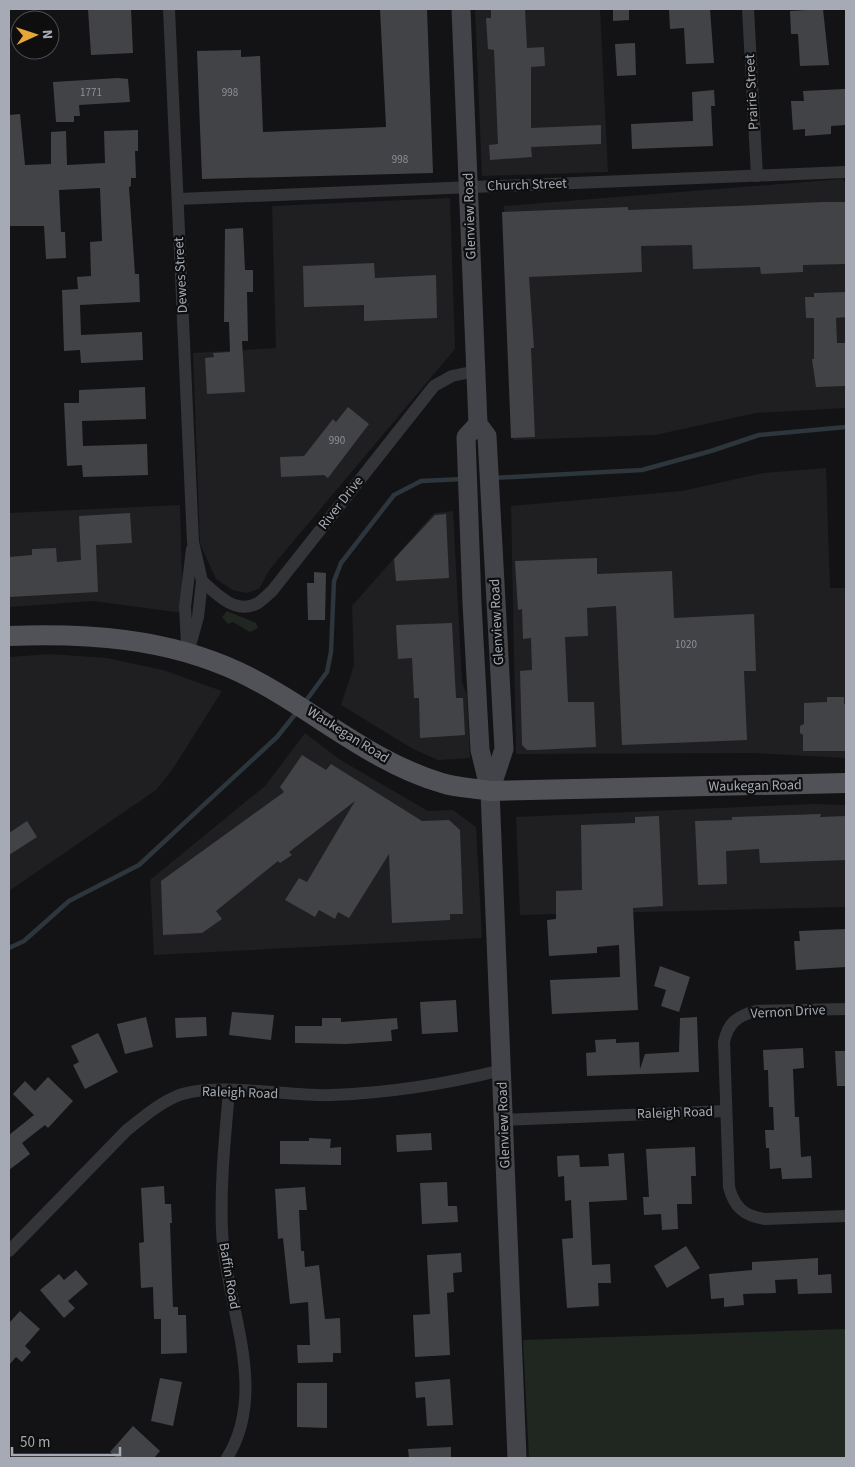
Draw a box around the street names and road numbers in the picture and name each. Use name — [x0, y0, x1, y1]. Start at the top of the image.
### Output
street label: Prairie Street — [740, 53, 764, 131]
street label: Glenview Road — [458, 172, 482, 260]
street label: Church Street — [487, 174, 567, 196]
street label: Dewes Street — [169, 236, 193, 314]
street label: River Drive — [314, 472, 368, 534]
street label: Glenview Road — [485, 578, 509, 666]
street label: Waukegan Road — [303, 702, 393, 768]
street label: Waukegan Road — [708, 775, 802, 797]
street label: Vernon Drive — [750, 1000, 826, 1024]
street label: Glenview Road — [492, 1081, 516, 1169]
street label: Raleigh Road — [201, 1082, 279, 1104]
street label: Raleigh Road — [636, 1102, 714, 1124]
street label: Baffin Road — [213, 1241, 245, 1311]

